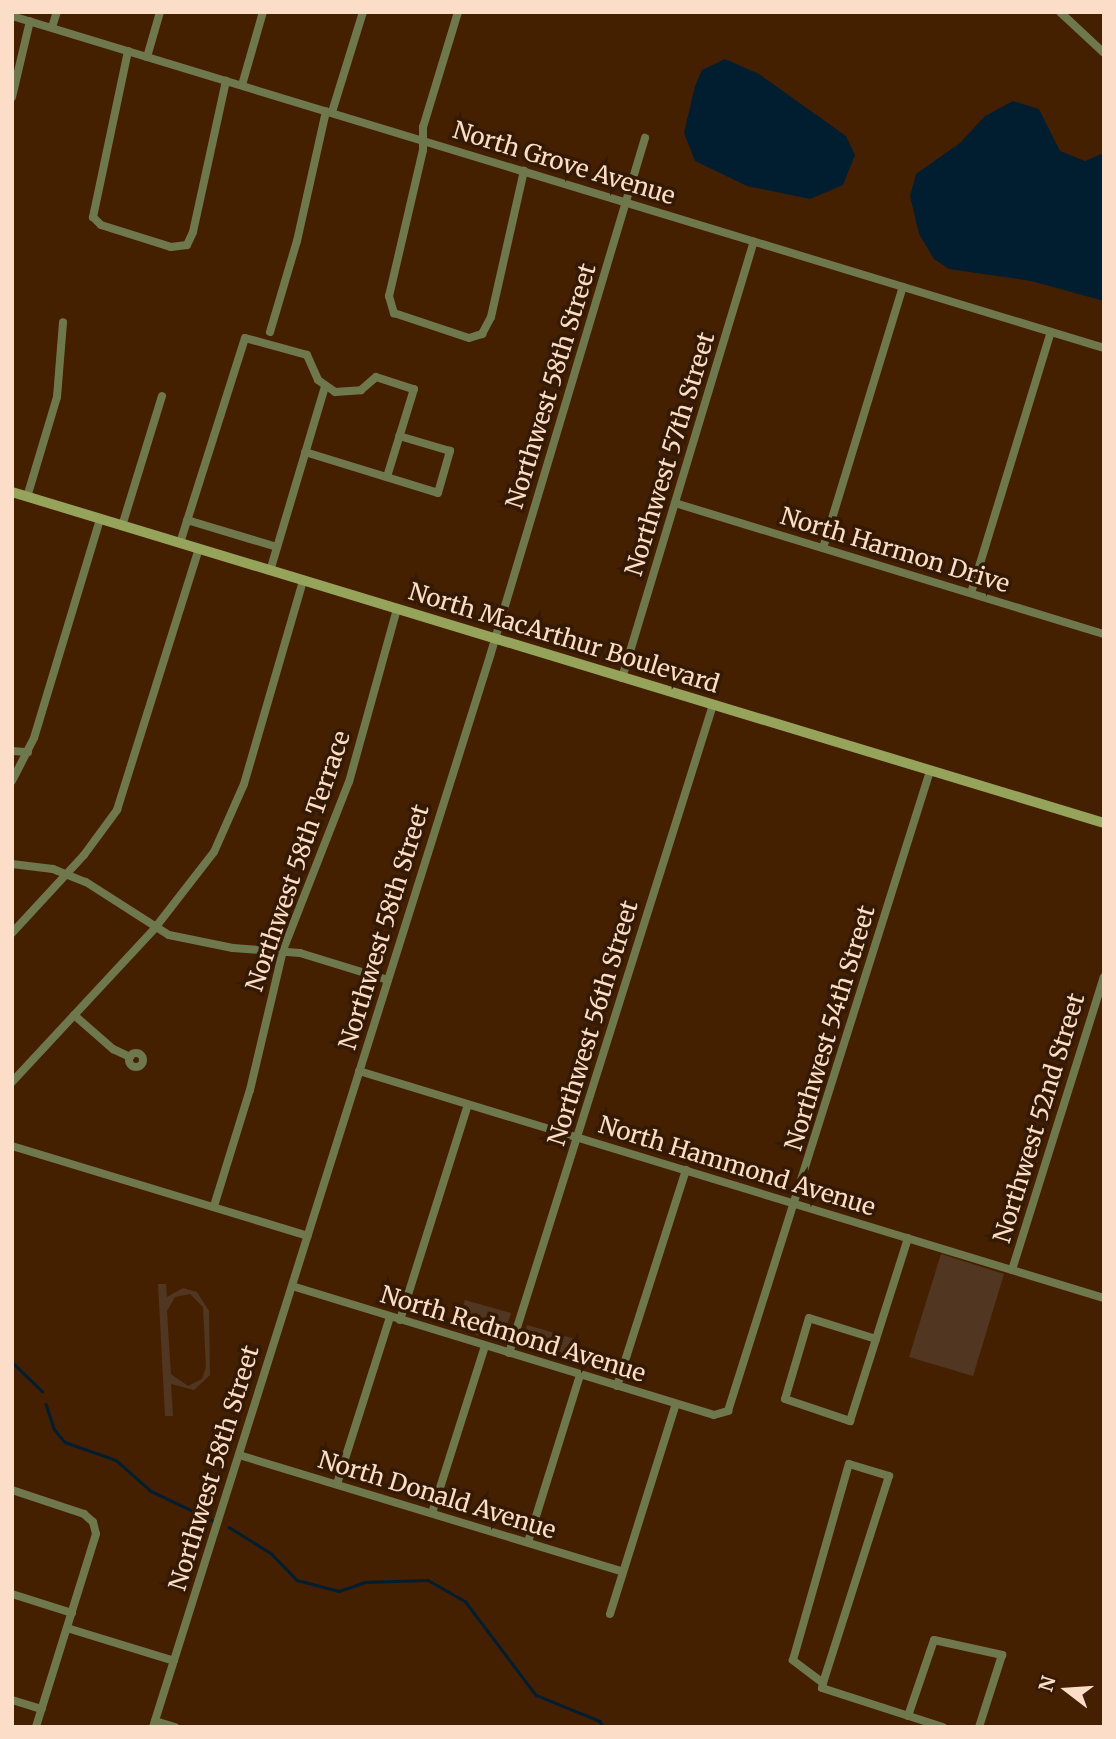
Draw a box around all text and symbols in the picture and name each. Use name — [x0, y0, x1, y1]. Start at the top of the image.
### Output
street label: North Grove Avenue — [449, 115, 679, 211]
street label: Northwest 58th Street — [500, 260, 602, 512]
street label: Northwest 57th Street — [619, 329, 721, 579]
street label: North Harmon Drive — [777, 501, 1013, 599]
street label: North MacArthur Boulevard — [405, 577, 723, 699]
street label: Northwest 58th Terrace — [240, 727, 356, 995]
street label: Northwest 58th Street — [333, 801, 435, 1053]
street label: Northwest 56th Street — [542, 897, 644, 1149]
street label: Northwest 54th Street — [779, 902, 881, 1154]
street label: Northwest 52nd Street — [987, 990, 1091, 1246]
street label: North Hammond Avenue — [595, 1110, 879, 1222]
street label: North Redmond Avenue — [377, 1280, 649, 1388]
street label: Northwest 58th Street — [163, 1342, 265, 1594]
street label: North Donald Avenue — [315, 1445, 559, 1545]
north arrow — [1032, 1655, 1102, 1725]
text: N — [1033, 1673, 1061, 1695]

